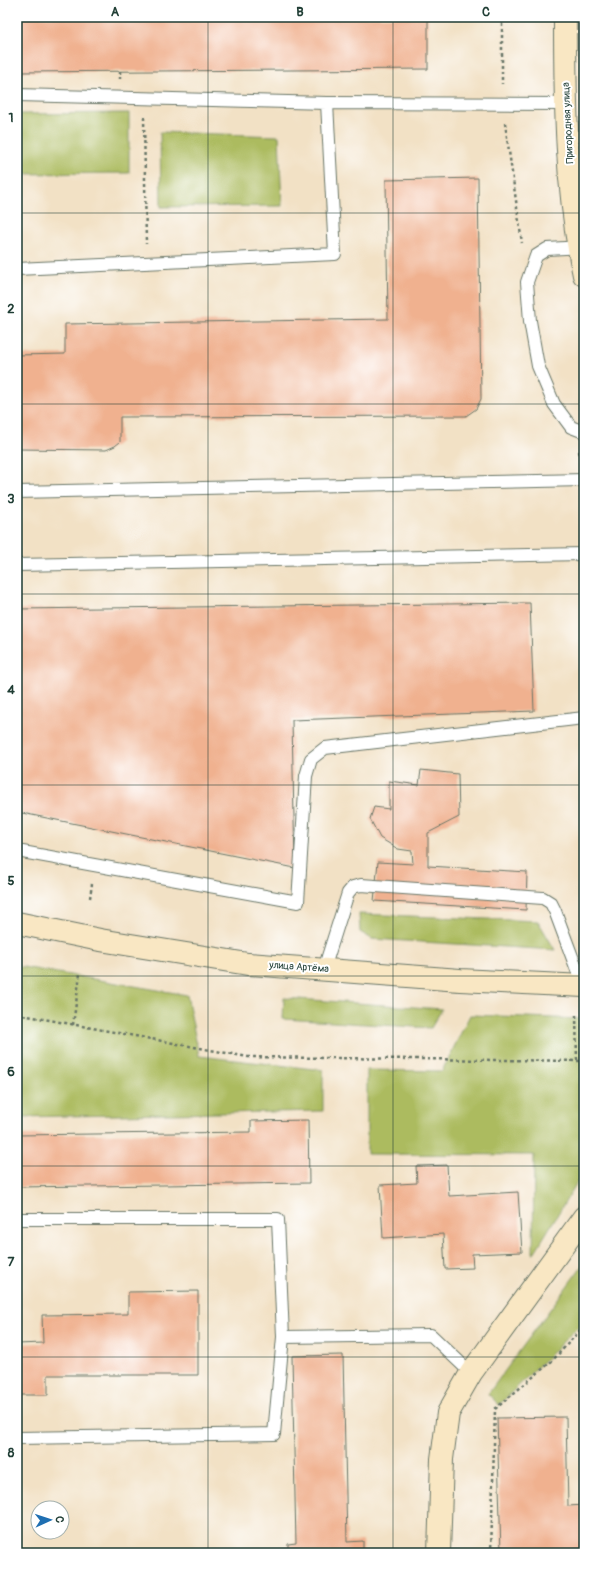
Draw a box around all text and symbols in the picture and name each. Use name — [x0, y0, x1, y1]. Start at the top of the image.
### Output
text: A — [111, 4, 120, 20]
text: B — [296, 4, 304, 20]
text: C — [482, 4, 490, 20]
street label: Пригородная улица — [560, 82, 576, 164]
text: 1 — [8, 110, 14, 126]
text: 2 — [7, 301, 15, 317]
text: 3 — [7, 491, 15, 507]
text: 4 — [7, 682, 15, 698]
text: 5 — [7, 873, 15, 889]
street label: улица Артёма — [268, 959, 330, 975]
text: 6 — [7, 1064, 15, 1080]
text: 7 — [8, 1254, 15, 1270]
text: 8 — [8, 1445, 15, 1461]
north arrow — [30, 1500, 70, 1540]
text: С — [53, 1516, 66, 1523]

